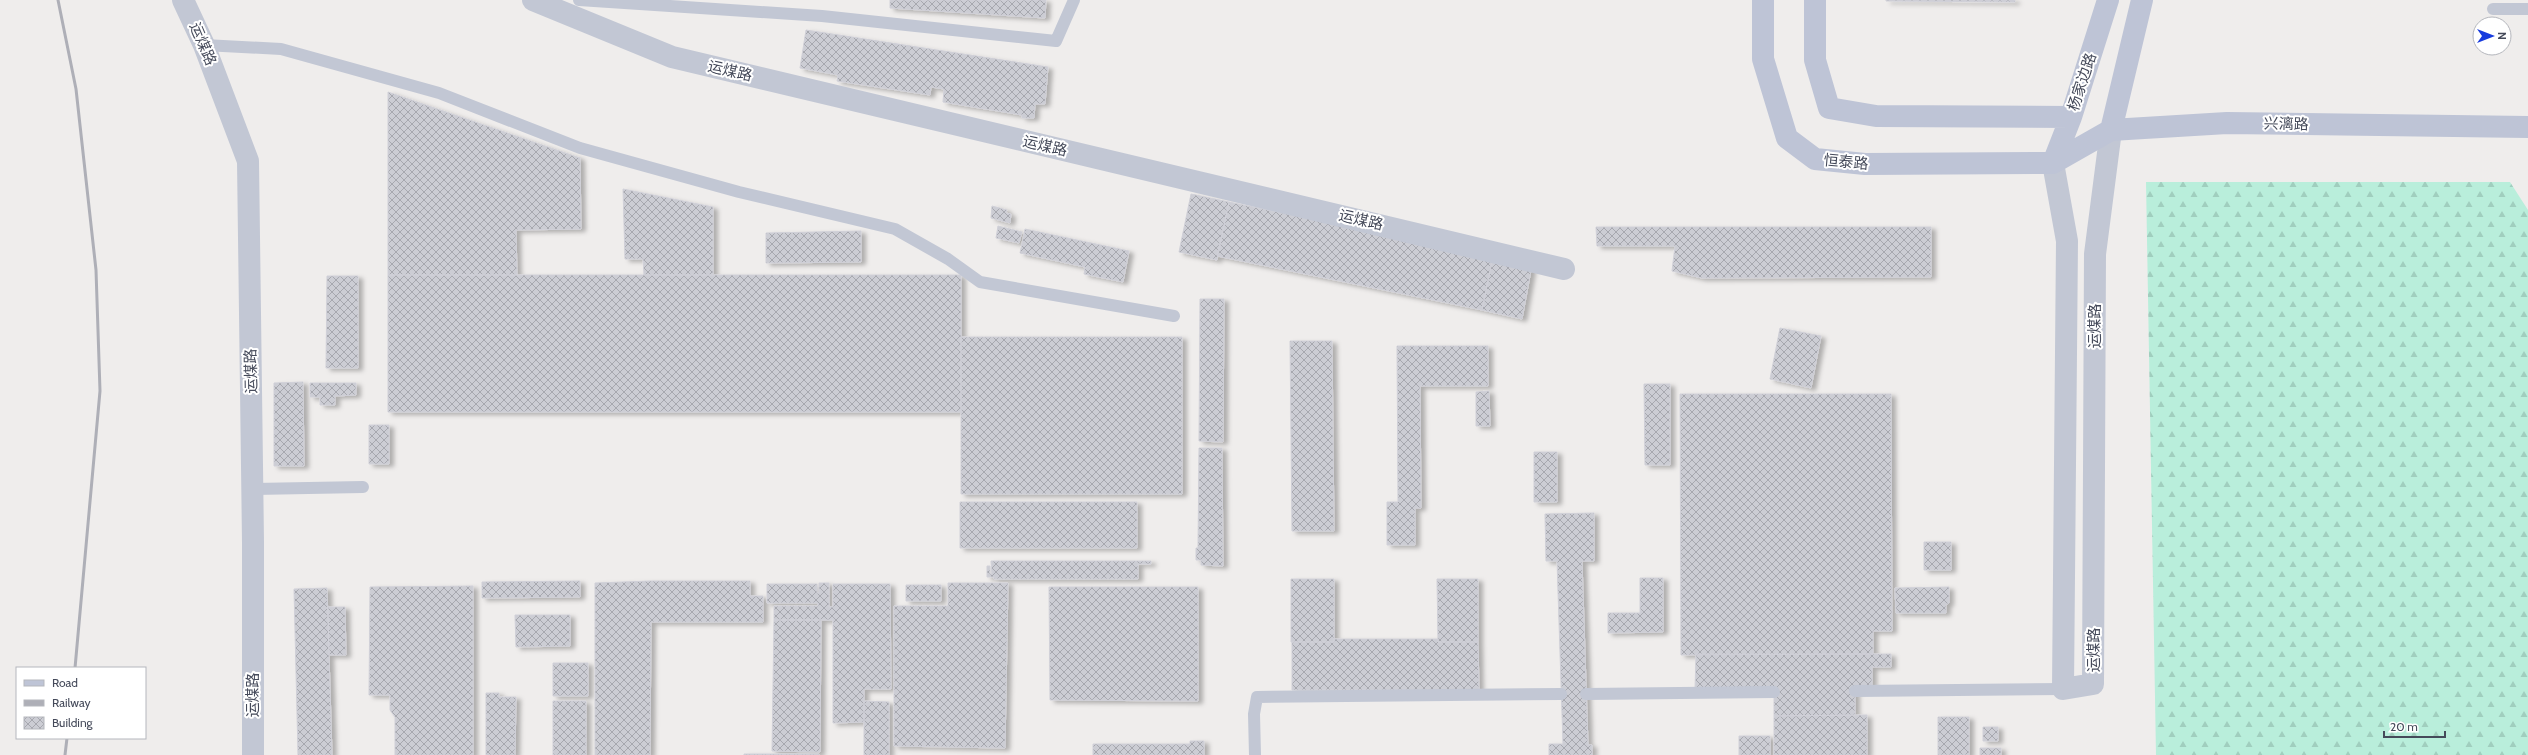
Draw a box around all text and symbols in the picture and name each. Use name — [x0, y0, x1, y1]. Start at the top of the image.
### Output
north arrow — [2472, 16, 2512, 56]
street label: 运煤路 — [186, 20, 220, 68]
text: N — [2495, 32, 2509, 40]
street label: 杨家边路 — [2064, 51, 2100, 113]
street label: 运煤路 — [706, 57, 754, 85]
street label: 兴漓路 — [2263, 115, 2309, 133]
street label: 运煤路 — [1021, 132, 1069, 160]
street label: 恒泰路 — [1823, 151, 1869, 173]
street label: 运煤路 — [1337, 206, 1385, 234]
street label: 运煤路 — [2086, 303, 2104, 349]
street label: 运煤路 — [242, 348, 260, 394]
street label: 运煤路 — [2085, 627, 2103, 673]
legend — [16, 667, 146, 739]
street label: 运煤路 — [244, 672, 262, 718]
text: Road — [52, 675, 78, 690]
text: Railway — [52, 695, 90, 710]
scale bar — [2384, 713, 2445, 739]
text: Building — [52, 715, 94, 730]
text: 20 m — [2390, 719, 2418, 734]

